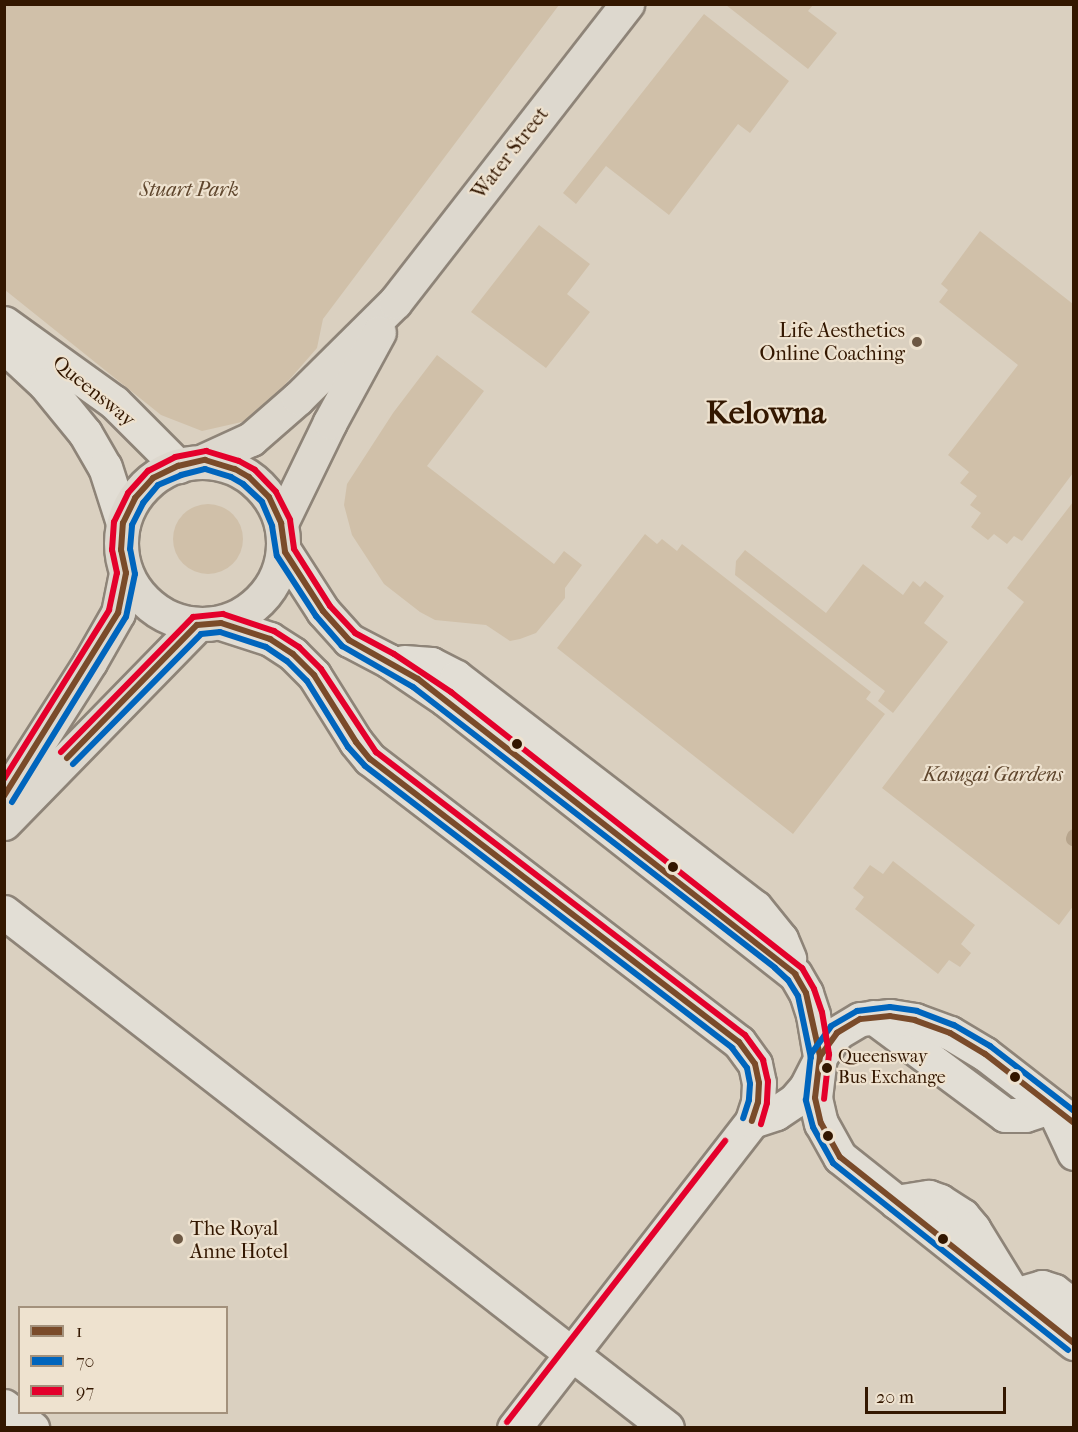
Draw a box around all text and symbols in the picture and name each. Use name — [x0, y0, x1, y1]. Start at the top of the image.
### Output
street label: Water Street — [467, 102, 553, 204]
park label: Stuart Park — [139, 177, 239, 201]
place label: Life Aesthetics Online Coaching — [759, 318, 905, 365]
marker: Life Aesthetics Online Coaching — [910, 335, 924, 349]
street label: Queensway — [48, 350, 140, 432]
district label: Kelowna — [706, 394, 826, 432]
unlabelled marker — [511, 738, 523, 750]
park label: Kasugai Gardens — [923, 762, 1063, 786]
unlabelled marker — [667, 861, 679, 873]
place label: Queensway Bus Exchange — [838, 1047, 946, 1090]
marker: Queensway Bus Exchange — [821, 1062, 833, 1074]
unlabelled marker — [1009, 1071, 1021, 1083]
unlabelled marker — [822, 1130, 834, 1142]
place label: The Royal Anne Hotel — [190, 1216, 288, 1263]
marker: The Royal Anne Hotel — [171, 1232, 185, 1246]
unlabelled marker — [937, 1233, 949, 1245]
legend — [18, 1306, 228, 1414]
text: 1 — [76, 1321, 82, 1342]
text: 70 — [76, 1351, 95, 1372]
scale bar — [868, 1375, 1009, 1413]
text: 97 — [76, 1381, 94, 1402]
text: 20 m — [876, 1387, 914, 1408]

